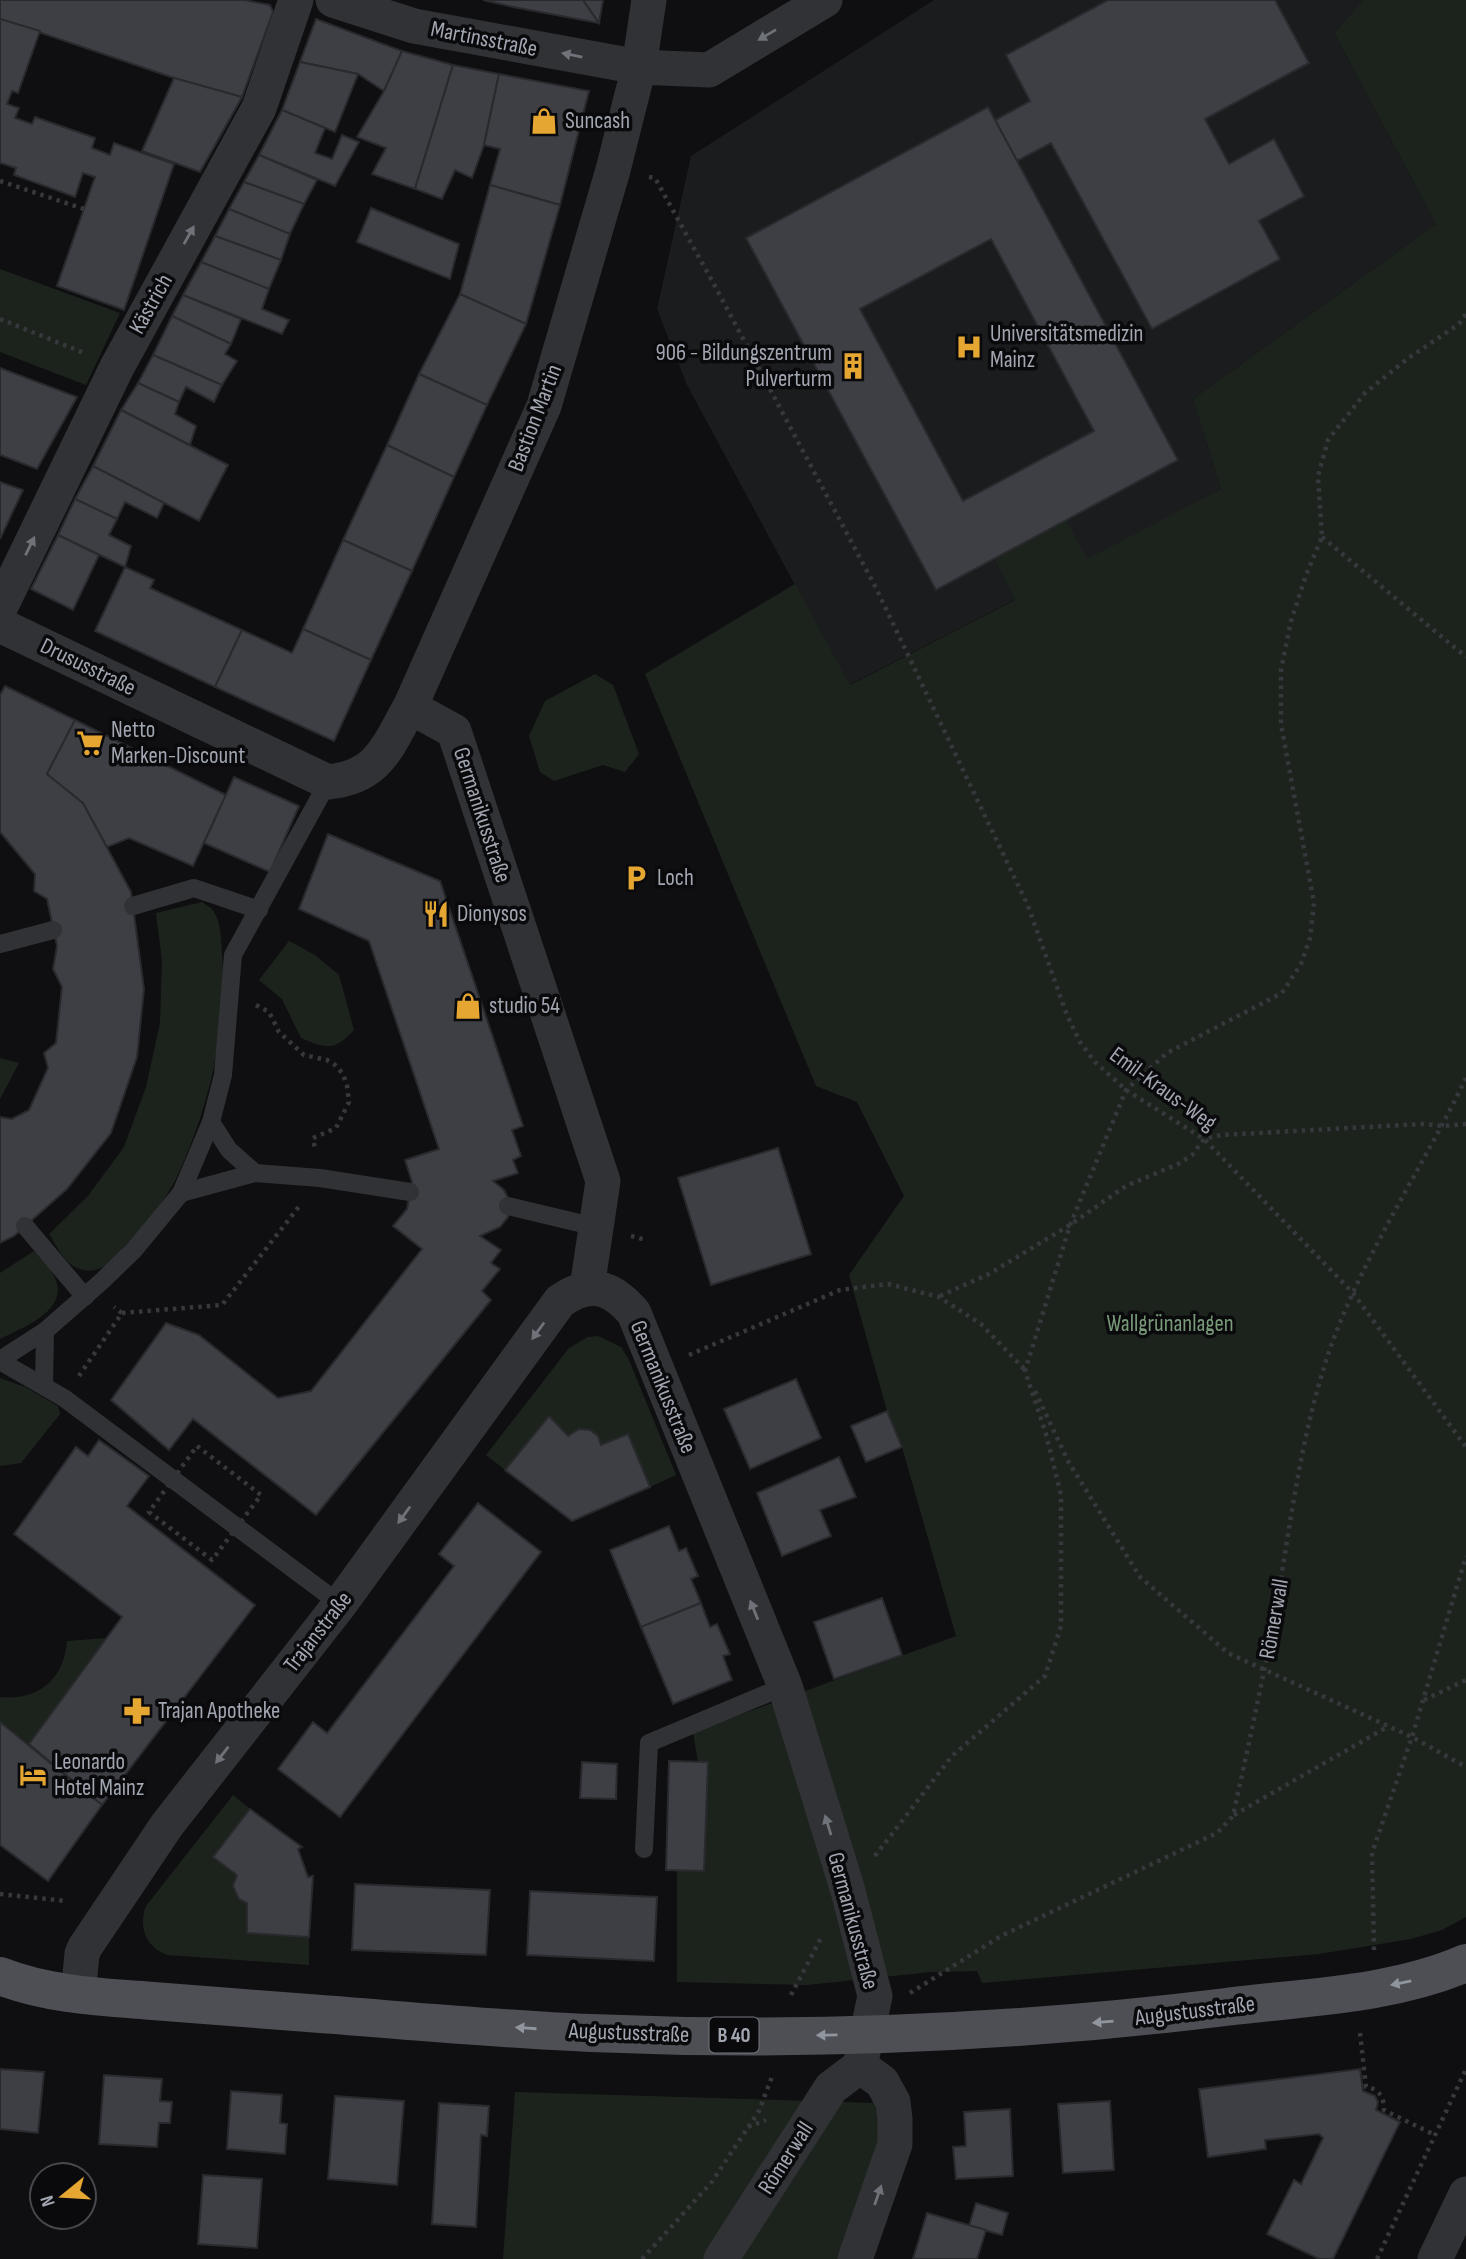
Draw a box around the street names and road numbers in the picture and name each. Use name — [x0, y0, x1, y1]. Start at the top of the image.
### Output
street label: Martinsstraße — [428, 15, 540, 63]
street label: Kästrich — [123, 269, 179, 339]
street label: Bastion Martin — [502, 361, 568, 475]
street label: Drususstraße — [36, 632, 140, 702]
street label: Germanikusstraße — [447, 744, 517, 886]
street label: Emil-Kraus-Weg — [1104, 1041, 1222, 1137]
street label: Germanikusstraße — [624, 1316, 702, 1458]
street label: Römerwall — [1253, 1577, 1295, 1661]
street label: Trajanstraße — [278, 1586, 358, 1678]
street label: Germanikusstraße — [821, 1849, 885, 1993]
street label: Augustusstraße — [1133, 1990, 1256, 2032]
street label: Augustusstraße — [567, 2017, 690, 2049]
road number: B 40 — [710, 2018, 758, 2052]
street label: Römerwall — [752, 2116, 820, 2200]

